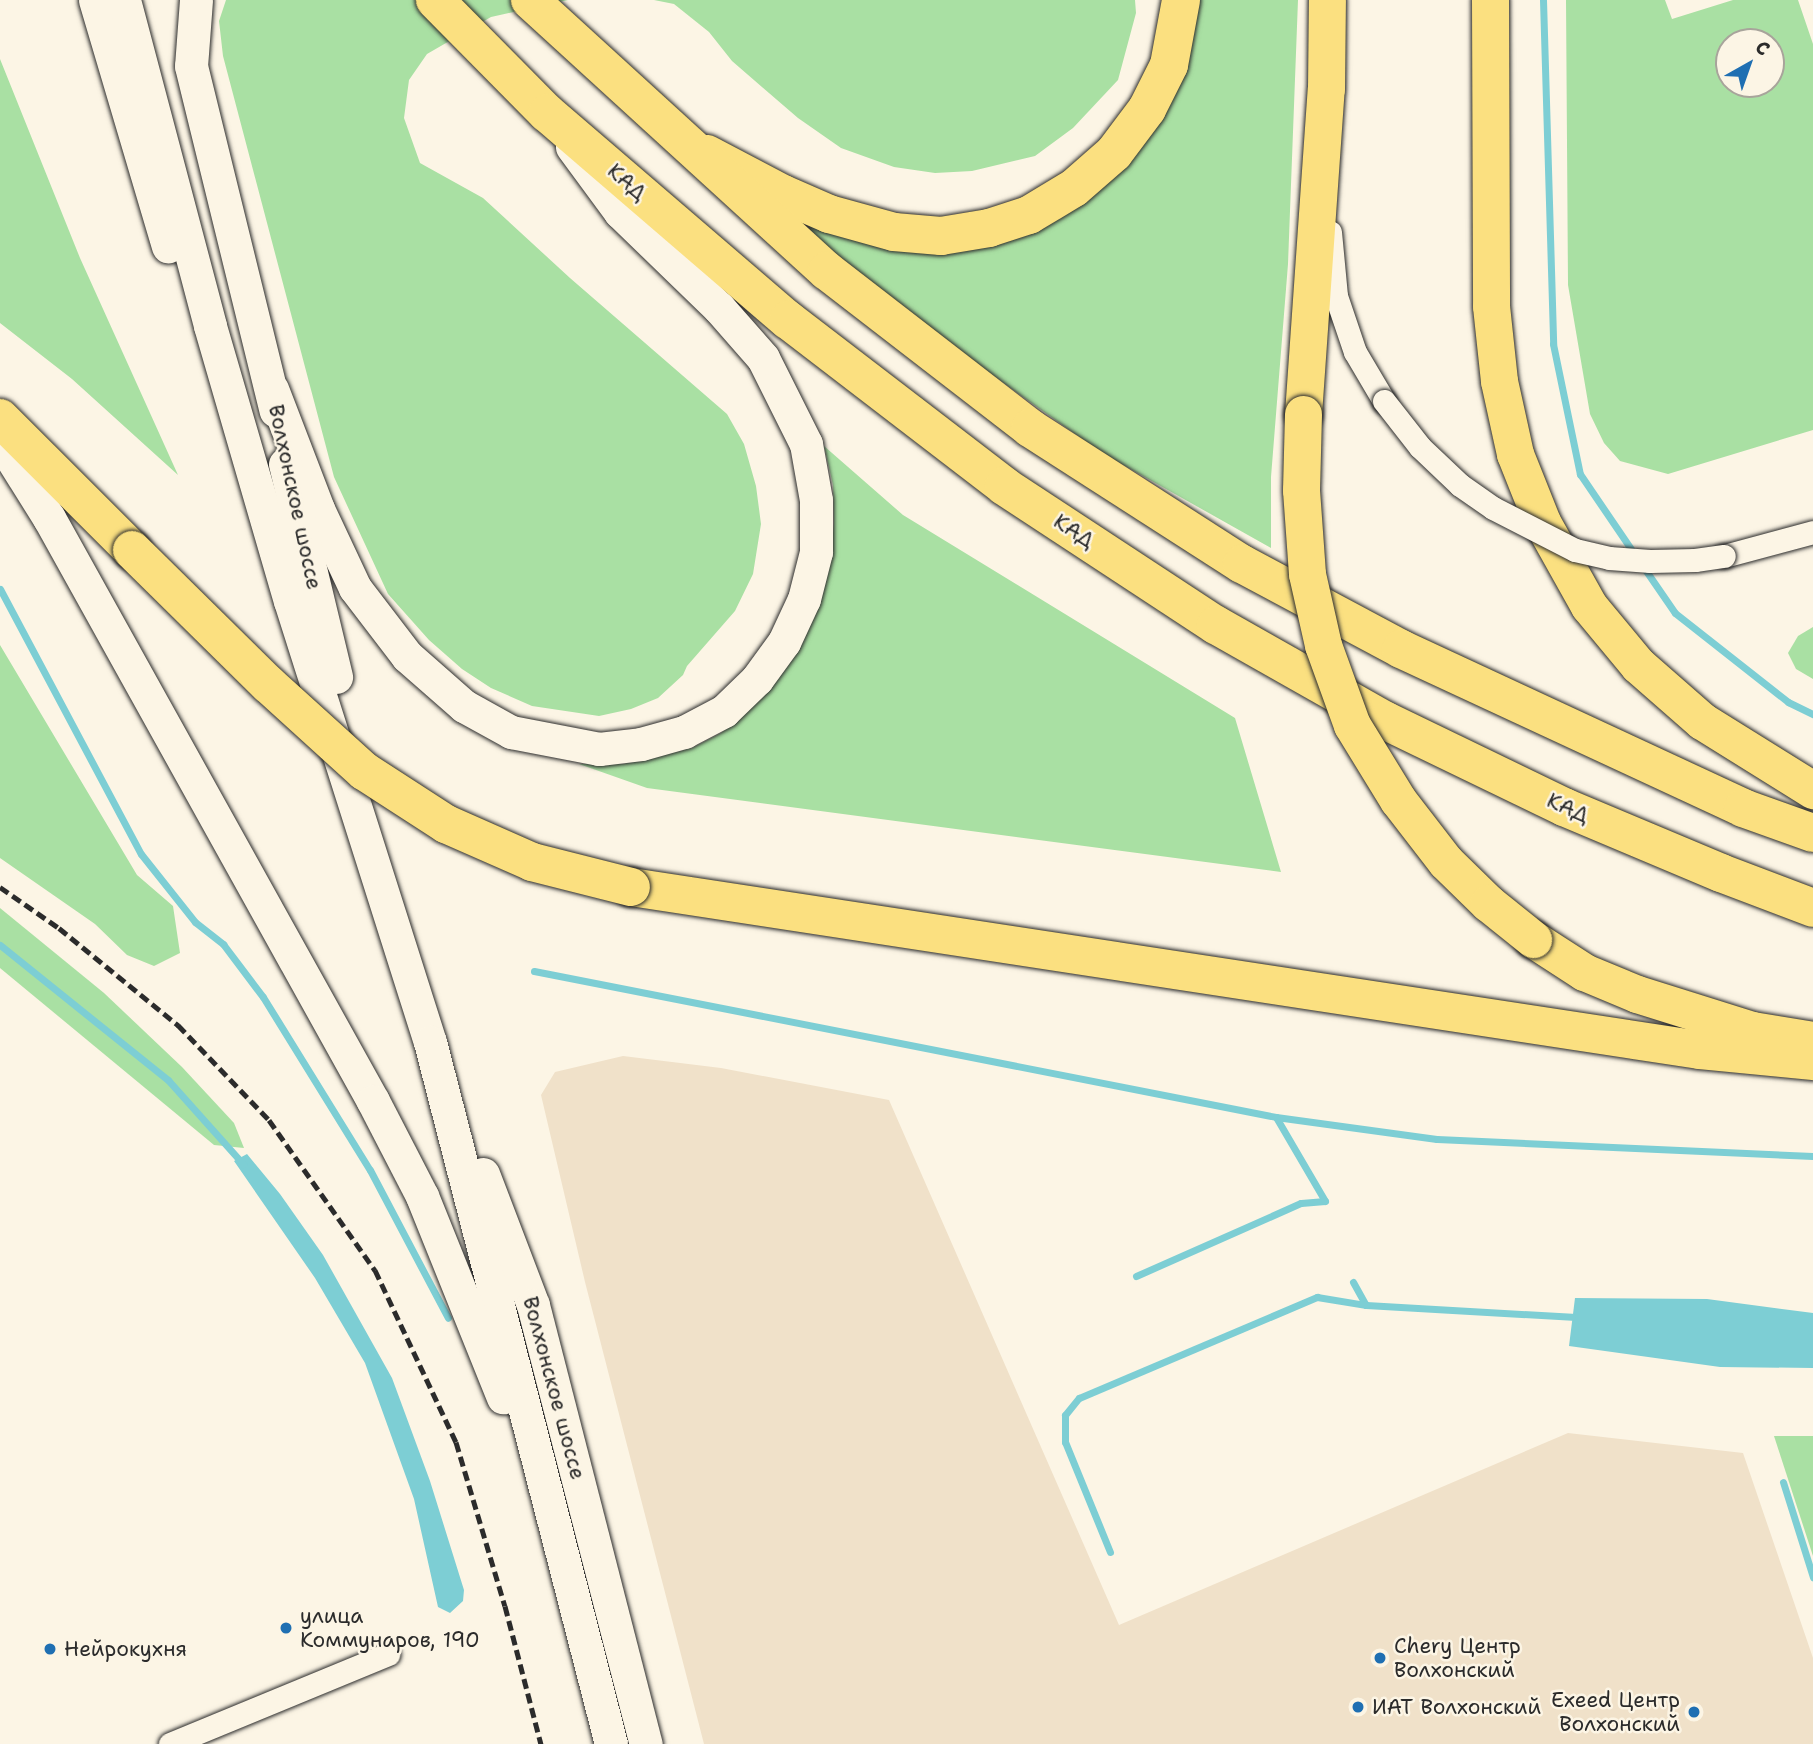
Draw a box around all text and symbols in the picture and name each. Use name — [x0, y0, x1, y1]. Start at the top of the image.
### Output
north arrow — [1715, 28, 1785, 98]
text: С — [1750, 35, 1775, 61]
street label: КАД — [602, 158, 652, 206]
street label: Волхонское шоссе — [263, 402, 327, 592]
street label: КАД — [1049, 509, 1099, 553]
street label: КАД — [1543, 788, 1593, 828]
street label: Волхонское шоссе — [517, 1294, 591, 1482]
place label: улица Коммунаров, 190 — [300, 1603, 480, 1653]
marker: улица Коммунаров, 190 — [278, 1620, 294, 1636]
place label: Chery Центр Волхонский — [1394, 1633, 1521, 1683]
place label: Нейрокухня — [64, 1636, 187, 1662]
marker: Нейрокухня — [42, 1641, 58, 1657]
marker: Chery Центр Волхонский — [1372, 1650, 1388, 1666]
place label: Exeed Центр Волхонский — [1551, 1687, 1680, 1737]
place label: ИАТ Волхонский — [1372, 1694, 1541, 1720]
marker: ИАТ Волхонский — [1350, 1699, 1366, 1715]
marker: Exeed Центр Волхонский — [1686, 1704, 1702, 1720]

